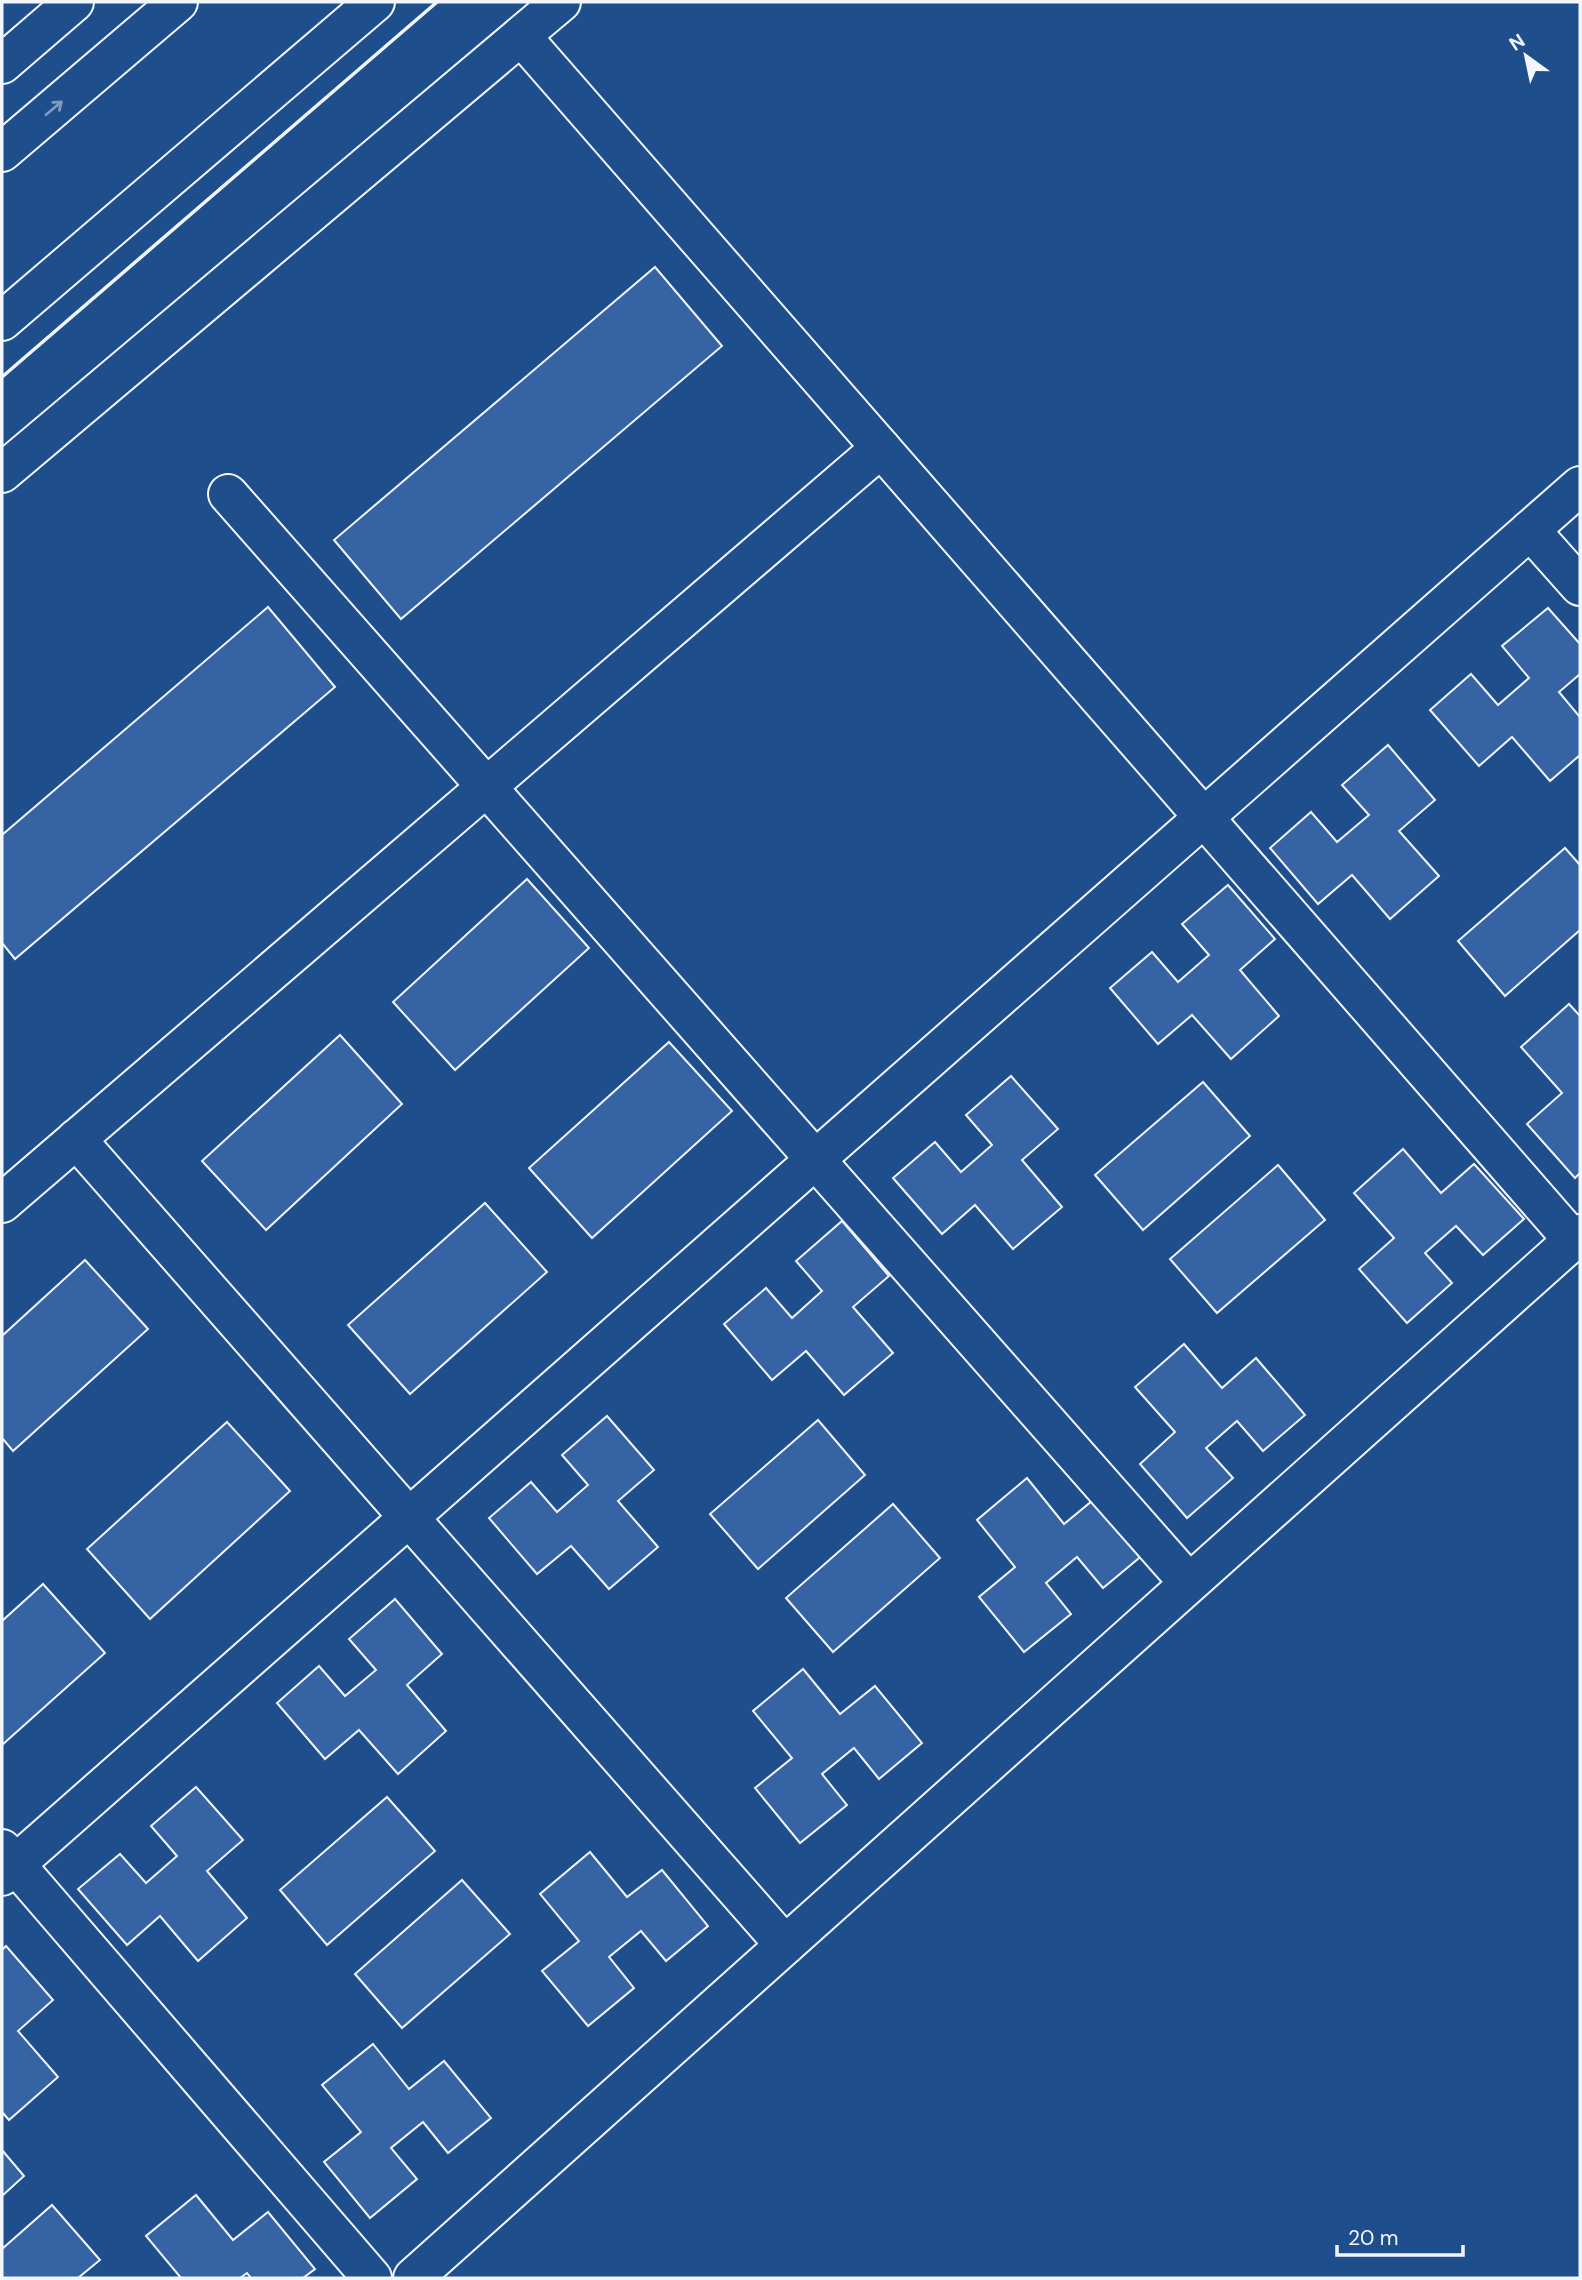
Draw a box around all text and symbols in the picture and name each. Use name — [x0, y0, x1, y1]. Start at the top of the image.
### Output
north arrow — [1491, 21, 1561, 91]
text: N — [1504, 28, 1530, 56]
one-way arrow — [44, 100, 62, 116]
scale bar — [1337, 2214, 1463, 2258]
text: 20 m — [1348, 2224, 1399, 2252]

